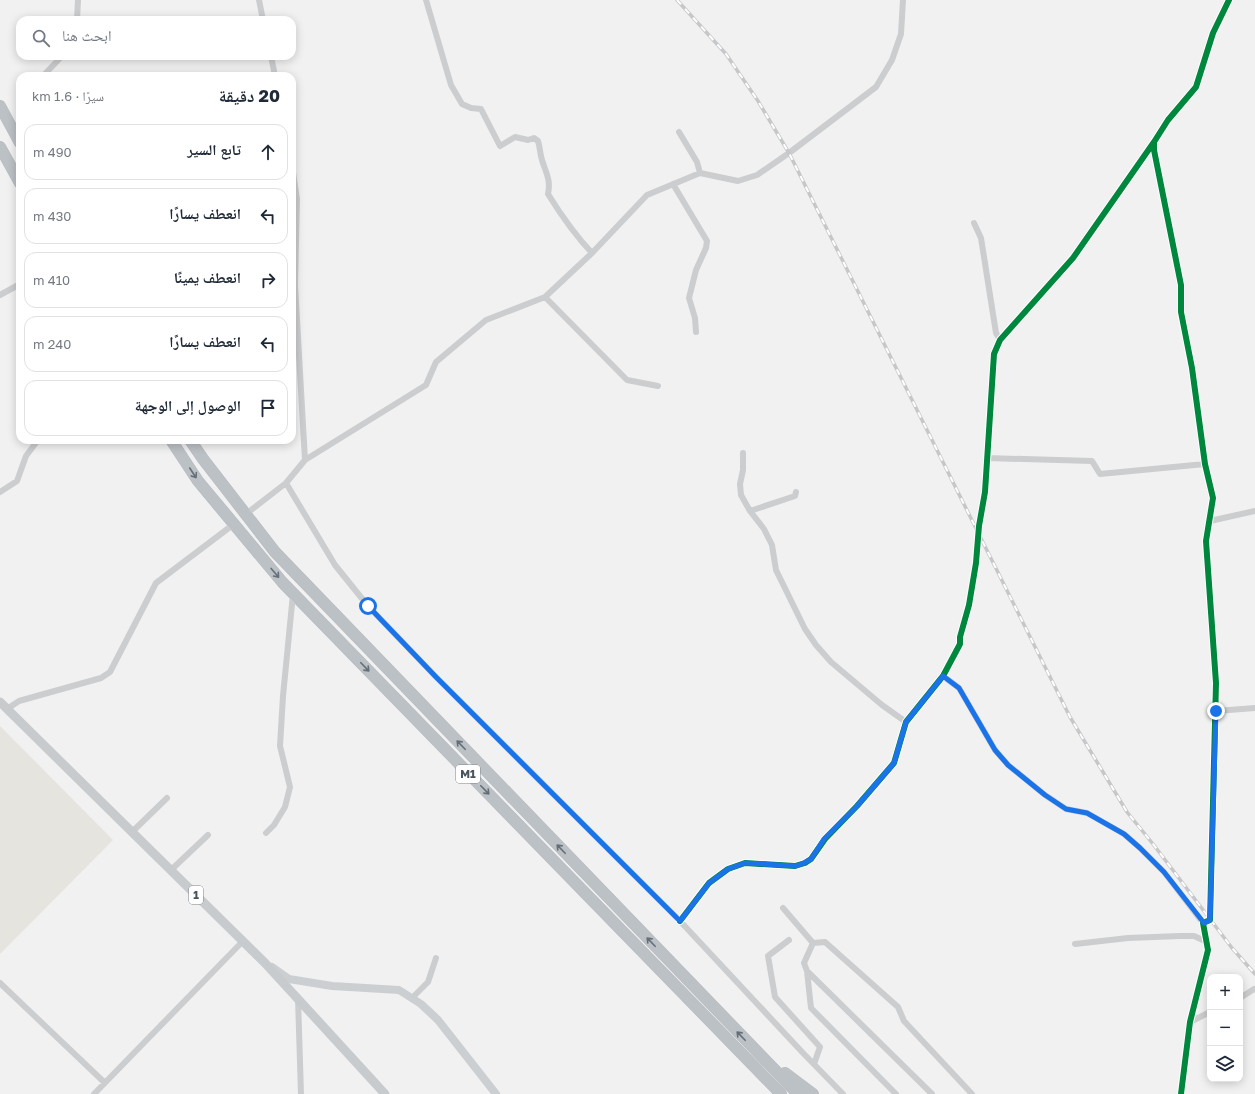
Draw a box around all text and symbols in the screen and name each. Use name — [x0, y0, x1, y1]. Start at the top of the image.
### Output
search box — [16, 16, 296, 60]
text: ابحث هنا — [62, 26, 112, 44]
icon: search — [30, 27, 52, 49]
text: 20 دقيقة — [219, 85, 280, 106]
text: سيرًا · 1.6 km — [32, 88, 104, 104]
text: تابع السير — [187, 140, 241, 158]
icon: ahead — [257, 141, 279, 163]
text: 490 m — [33, 144, 72, 160]
text: انعطف يسارًا — [169, 204, 241, 222]
icon: left — [257, 205, 279, 227]
text: 430 m — [33, 208, 71, 224]
text: انعطف يمينًا — [174, 268, 241, 286]
icon: right — [257, 269, 279, 291]
text: 410 m — [33, 272, 70, 288]
text: انعطف يسارًا — [169, 332, 241, 350]
icon: left — [257, 333, 279, 355]
text: 240 m — [33, 336, 71, 352]
text: الوصول إلى الوجهة — [135, 396, 241, 414]
icon: arrive — [257, 397, 279, 419]
one-way arrow — [189, 467, 197, 478]
one-way arrow — [270, 568, 279, 579]
route start — [359, 597, 377, 615]
one-way arrow — [360, 662, 369, 672]
route end — [1207, 702, 1225, 720]
one-way arrow — [456, 740, 466, 750]
road number: M1 — [456, 765, 480, 783]
one-way arrow — [480, 785, 490, 795]
one-way arrow — [556, 844, 566, 854]
road number: 1 — [189, 886, 203, 904]
one-way arrow — [646, 937, 656, 947]
map controls — [1207, 974, 1243, 1082]
button: + — [1207, 974, 1243, 1010]
button: − — [1207, 1010, 1243, 1046]
one-way arrow — [737, 1031, 746, 1041]
button: layers — [1207, 1046, 1243, 1082]

